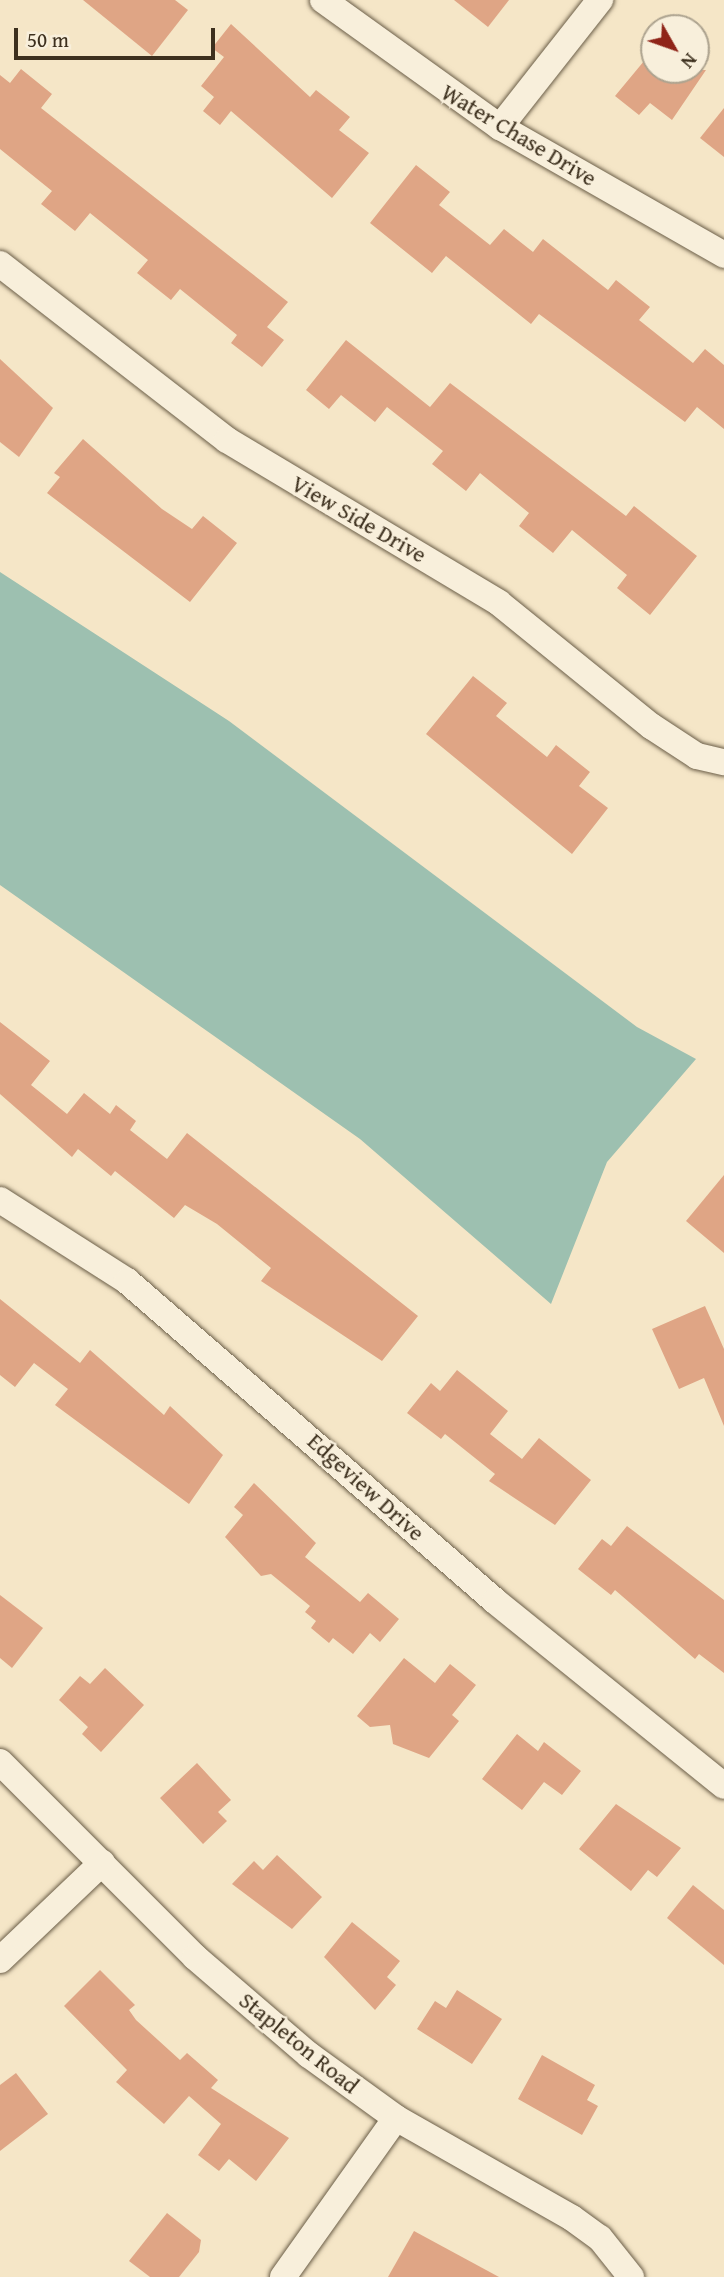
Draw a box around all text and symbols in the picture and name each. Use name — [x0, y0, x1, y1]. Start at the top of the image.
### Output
scale bar — [18, 14, 219, 58]
north arrow — [640, 14, 710, 84]
text: 50 m — [27, 24, 69, 55]
text: N — [675, 47, 704, 75]
street label: Water Chase Drive — [437, 78, 601, 192]
street label: View Side Drive — [287, 469, 431, 569]
street label: Edgeview Drive — [302, 1427, 430, 1547]
street label: Stapleton Road — [234, 1986, 364, 2100]

